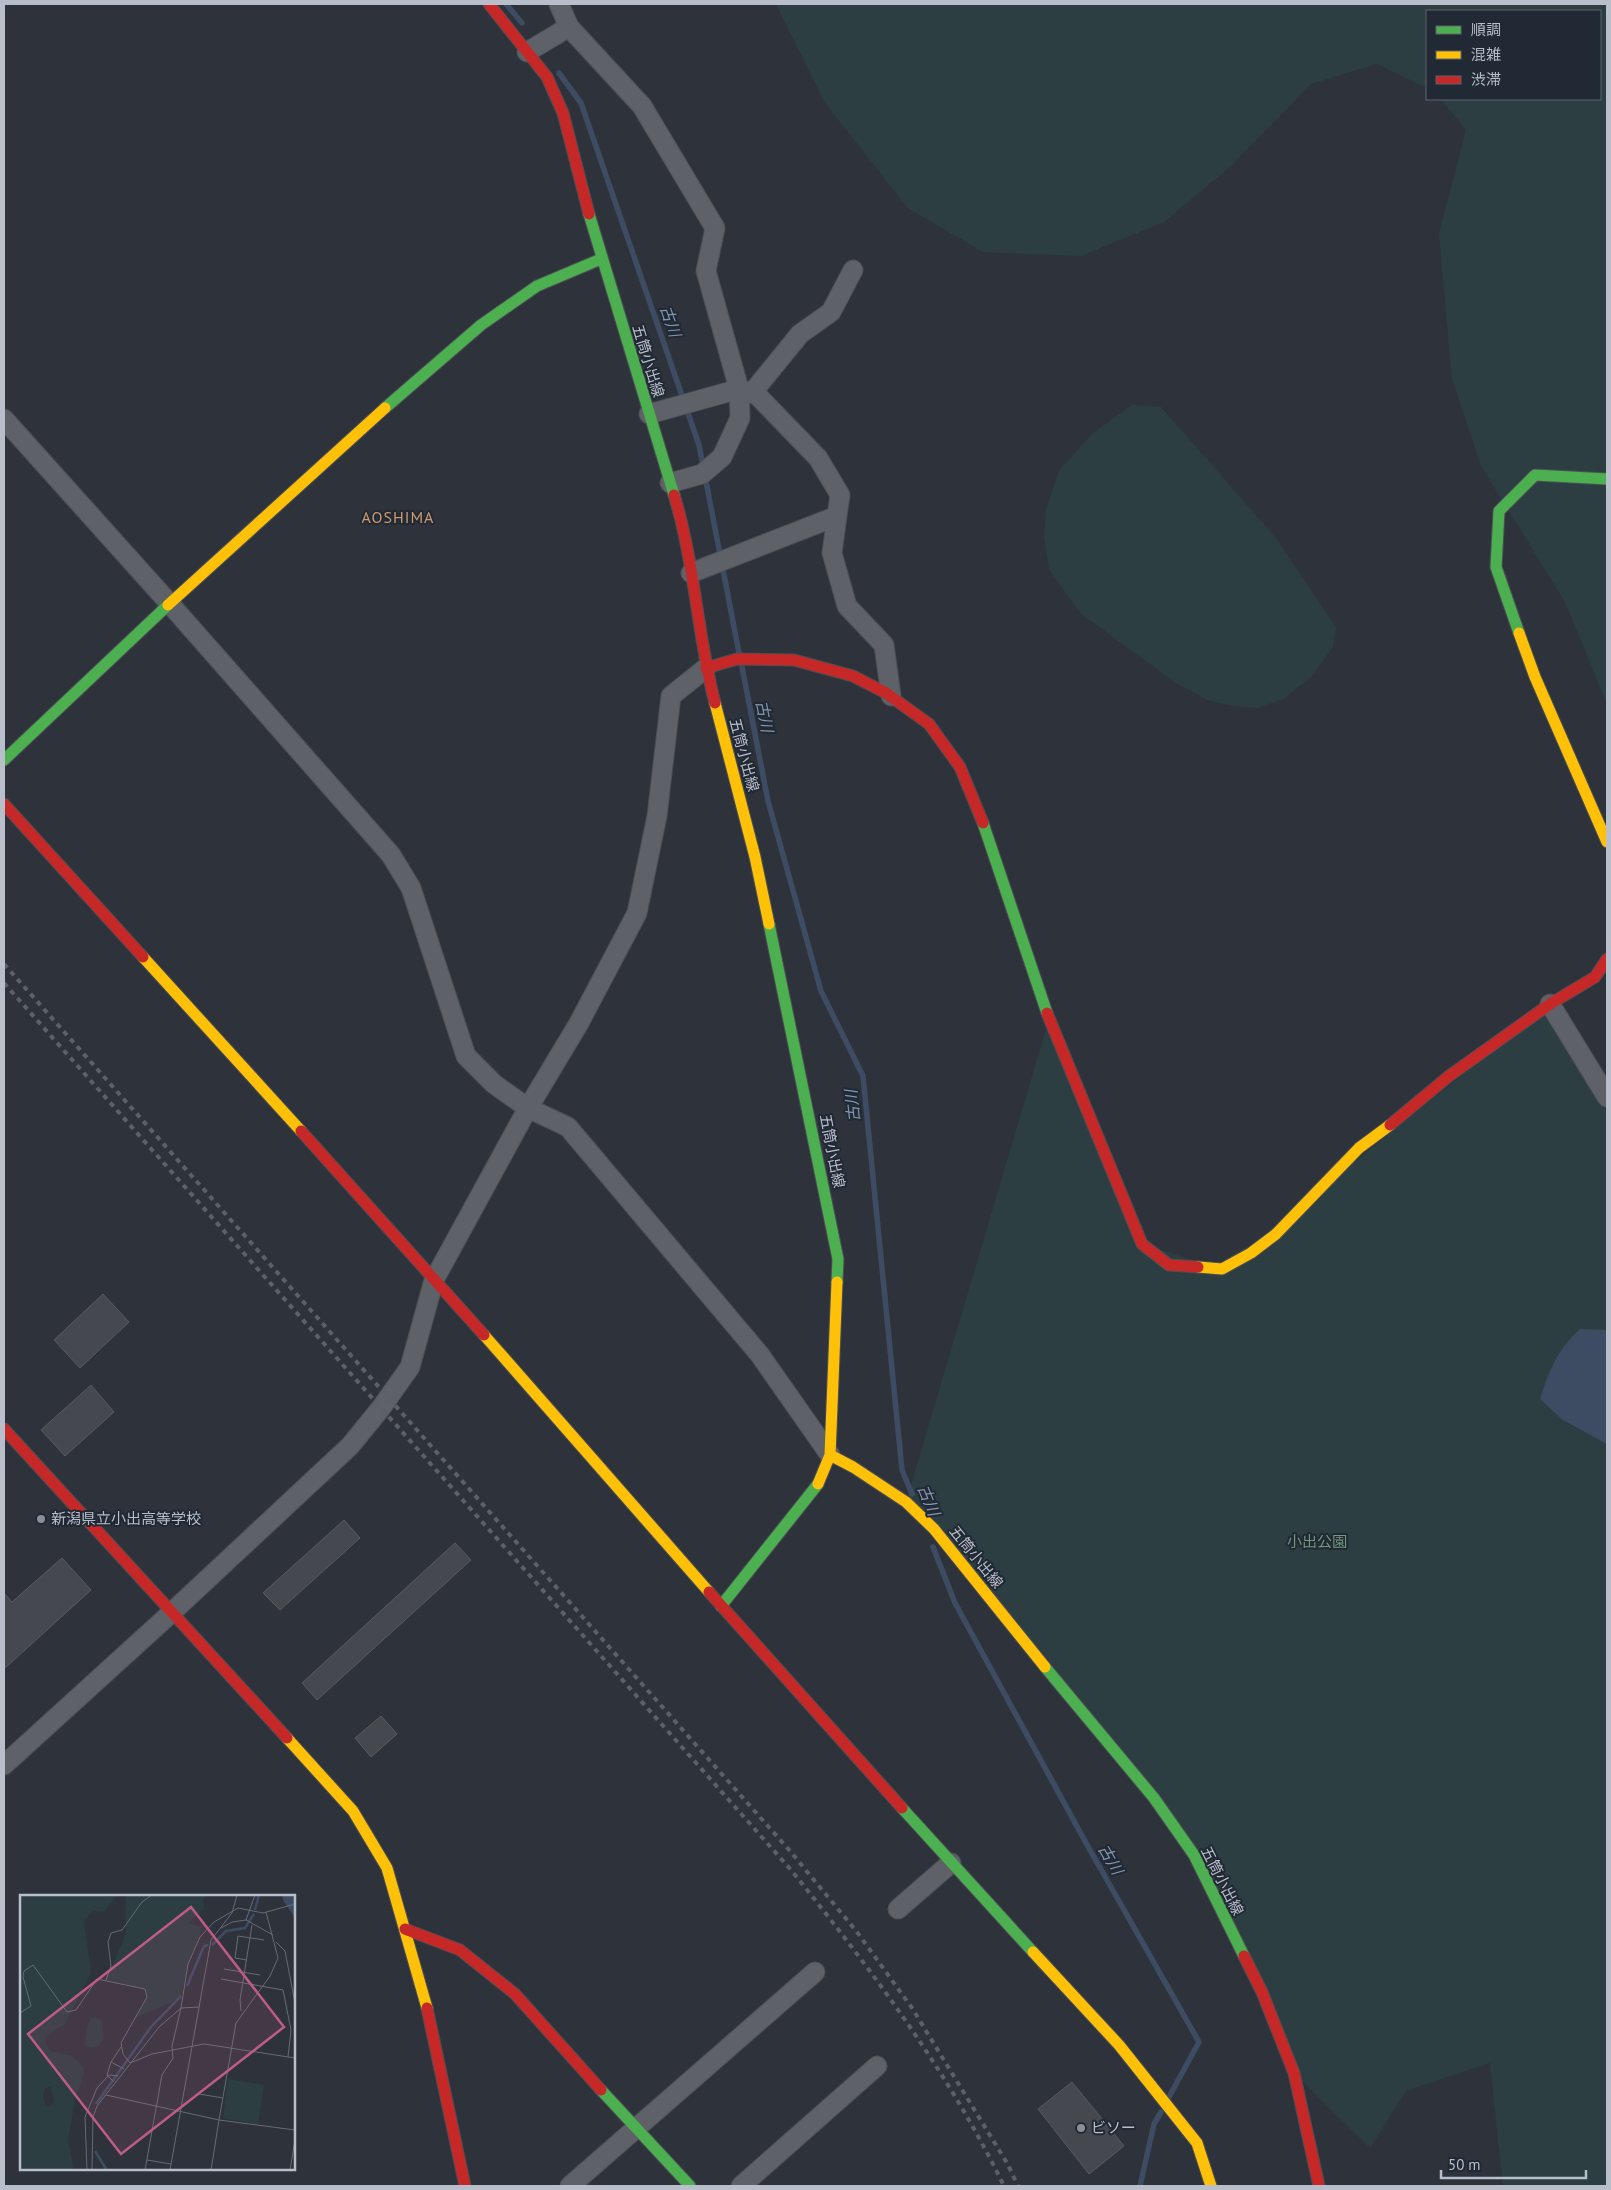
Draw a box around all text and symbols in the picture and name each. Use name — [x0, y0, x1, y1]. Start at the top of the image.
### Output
legend — [1426, 10, 1601, 100]
text: 順調 — [1471, 20, 1501, 39]
text: 混雑 — [1471, 45, 1501, 64]
text: 渋滞 — [1471, 70, 1501, 89]
water label: 古川 — [656, 303, 686, 341]
street label: 五筒小出線 — [628, 322, 669, 400]
district label: AOSHIMA — [362, 507, 434, 527]
water label: 古川 — [752, 698, 778, 736]
street label: 五筒小出線 — [726, 716, 763, 794]
water label: 古川 — [840, 1087, 864, 1123]
street label: 五筒小出線 — [816, 1112, 849, 1190]
water label: 古川 — [914, 1481, 945, 1520]
place label: 新潟県立小出高等学校 — [51, 1509, 201, 1528]
marker: 新潟県立小出高等学校 — [35, 1513, 47, 1525]
street label: 五筒小出線 — [945, 1522, 1007, 1592]
park label: 小出公園 — [1287, 1532, 1347, 1551]
water label: 古川 — [1094, 1840, 1129, 1880]
street label: 五筒小出線 — [1197, 1843, 1248, 1919]
inset map — [20, 1895, 295, 2170]
place label: ビソー — [1091, 2118, 1136, 2137]
marker: ビソー — [1075, 2122, 1087, 2134]
scale bar — [1441, 2148, 1586, 2180]
text: 50 m — [1448, 2155, 1481, 2174]

